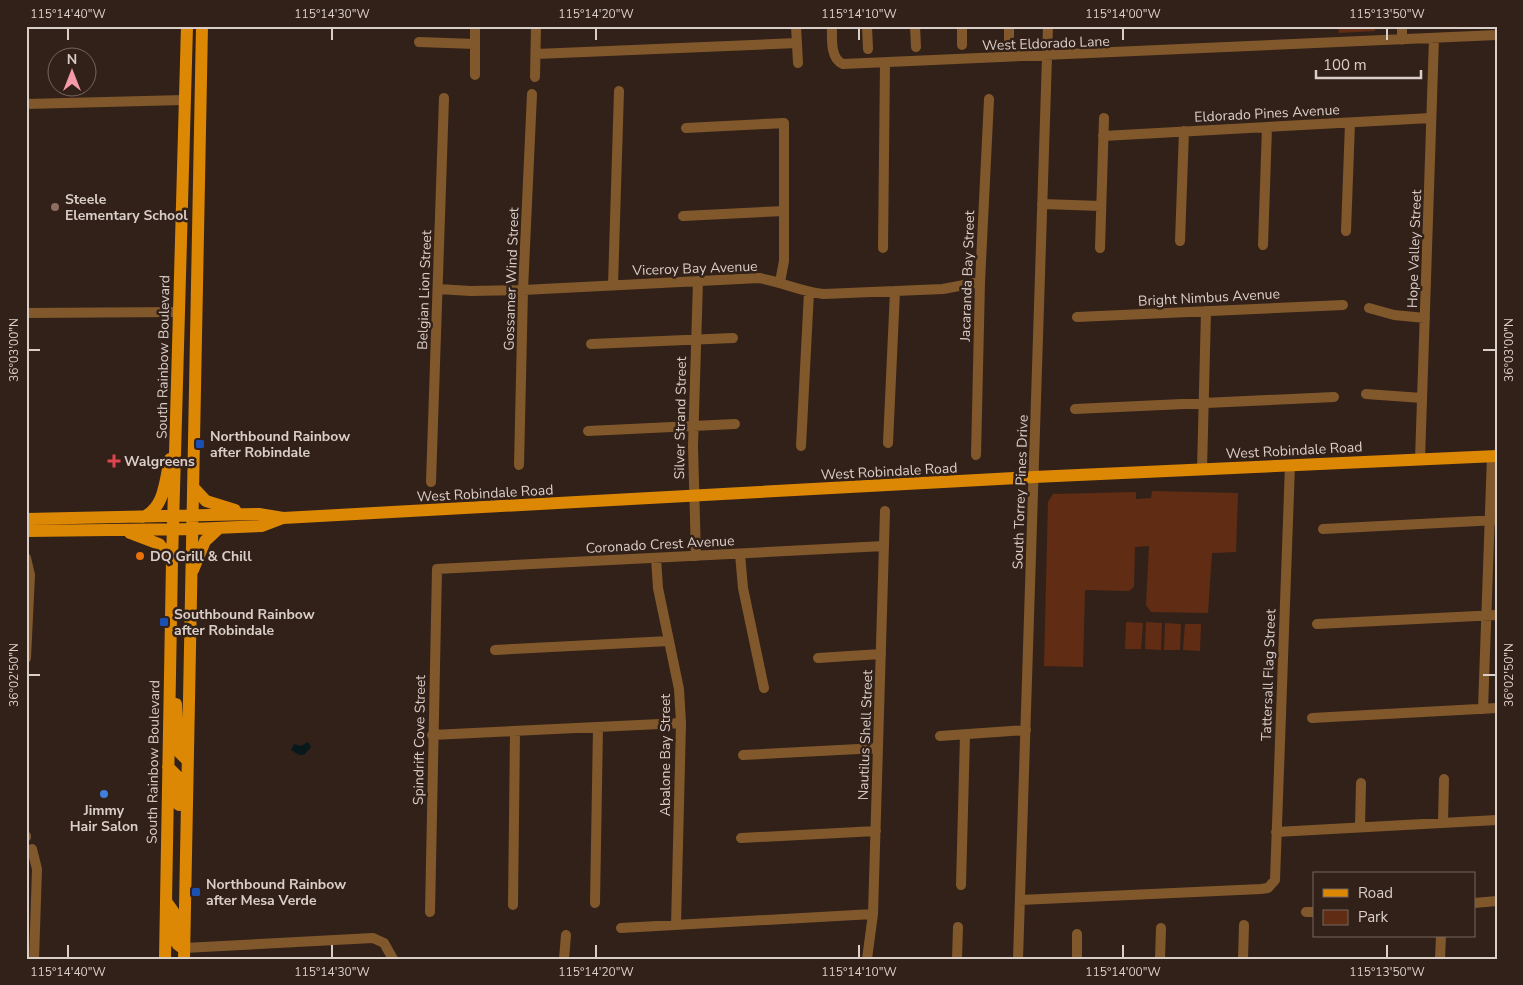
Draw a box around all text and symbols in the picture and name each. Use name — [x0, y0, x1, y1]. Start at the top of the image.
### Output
text: 115°14'40"W — [30, 6, 106, 22]
text: 115°14'30"W — [294, 6, 370, 22]
text: 115°14'20"W — [558, 6, 634, 22]
text: 115°14'10"W — [821, 6, 897, 22]
text: 115°14'00"W — [1085, 6, 1161, 22]
text: 115°13'50"W — [1349, 6, 1425, 22]
street label: West Eldorado Lane — [982, 32, 1110, 55]
north arrow — [48, 48, 98, 98]
scale bar — [1316, 48, 1420, 80]
text: N — [67, 50, 77, 69]
text: 100 m — [1323, 55, 1367, 75]
street label: Eldorado Pines Avenue — [1194, 100, 1340, 127]
street label: Hope Valley Street — [1403, 189, 1426, 309]
place label: Steele Elementary School — [65, 190, 188, 225]
marker: Steele Elementary School — [49, 201, 61, 213]
street label: Gossamer Wind Street — [500, 207, 524, 351]
street label: Jacaranda Bay Street — [956, 210, 979, 343]
street label: Belgian Lion Street — [413, 230, 436, 350]
street label: Viceroy Bay Avenue — [631, 257, 758, 280]
street label: South Rainbow Boulevard — [153, 275, 174, 439]
street label: Bright Nimbus Avenue — [1138, 284, 1280, 311]
text: 36°03'00"N — [6, 318, 22, 382]
text: 36°03'00"N — [1501, 318, 1517, 382]
street label: Silver Strand Street — [670, 356, 691, 480]
street label: South Torrey Pines Drive — [1008, 414, 1033, 570]
place label: Northbound Rainbow after Robindale — [210, 427, 350, 462]
street label: West Robindale Road — [1225, 437, 1363, 464]
marker: Northbound Rainbow after Robindale — [194, 438, 206, 450]
place label: Walgreens — [124, 452, 195, 471]
marker: Walgreens — [108, 455, 120, 467]
street label: West Robindale Road — [820, 458, 958, 485]
street label: West Robindale Road — [416, 480, 554, 507]
street label: Coronado Crest Avenue — [585, 531, 735, 558]
place label: DQ Grill & Chill — [150, 547, 252, 566]
marker: DQ Grill & Chill — [134, 550, 146, 562]
place label: Southbound Rainbow after Robindale — [174, 605, 315, 640]
street label: Tattersall Flag Street — [1257, 609, 1280, 741]
marker: Southbound Rainbow after Robindale — [158, 616, 170, 628]
text: 36°02'50"N — [6, 643, 22, 707]
text: 36°02'50"N — [1501, 643, 1517, 707]
street label: Nautilus Shell Street — [854, 670, 877, 800]
street label: Spindrift Cove Street — [409, 675, 430, 805]
street label: South Rainbow Boulevard — [143, 680, 164, 844]
street label: Abalone Bay Street — [656, 694, 675, 816]
marker: Jimmy Hair Salon — [98, 788, 110, 800]
place label: Jimmy Hair Salon — [70, 801, 138, 836]
legend — [1313, 872, 1476, 938]
place label: Northbound Rainbow after Mesa Verde — [206, 875, 346, 910]
text: Road — [1358, 883, 1393, 903]
marker: Northbound Rainbow after Mesa Verde — [190, 886, 202, 898]
text: Park — [1358, 907, 1388, 927]
text: 115°14'40"W — [30, 964, 106, 980]
text: 115°14'30"W — [294, 964, 370, 980]
text: 115°14'20"W — [558, 964, 634, 980]
text: 115°14'10"W — [821, 964, 897, 980]
text: 115°14'00"W — [1085, 964, 1161, 980]
text: 115°13'50"W — [1349, 964, 1425, 980]

